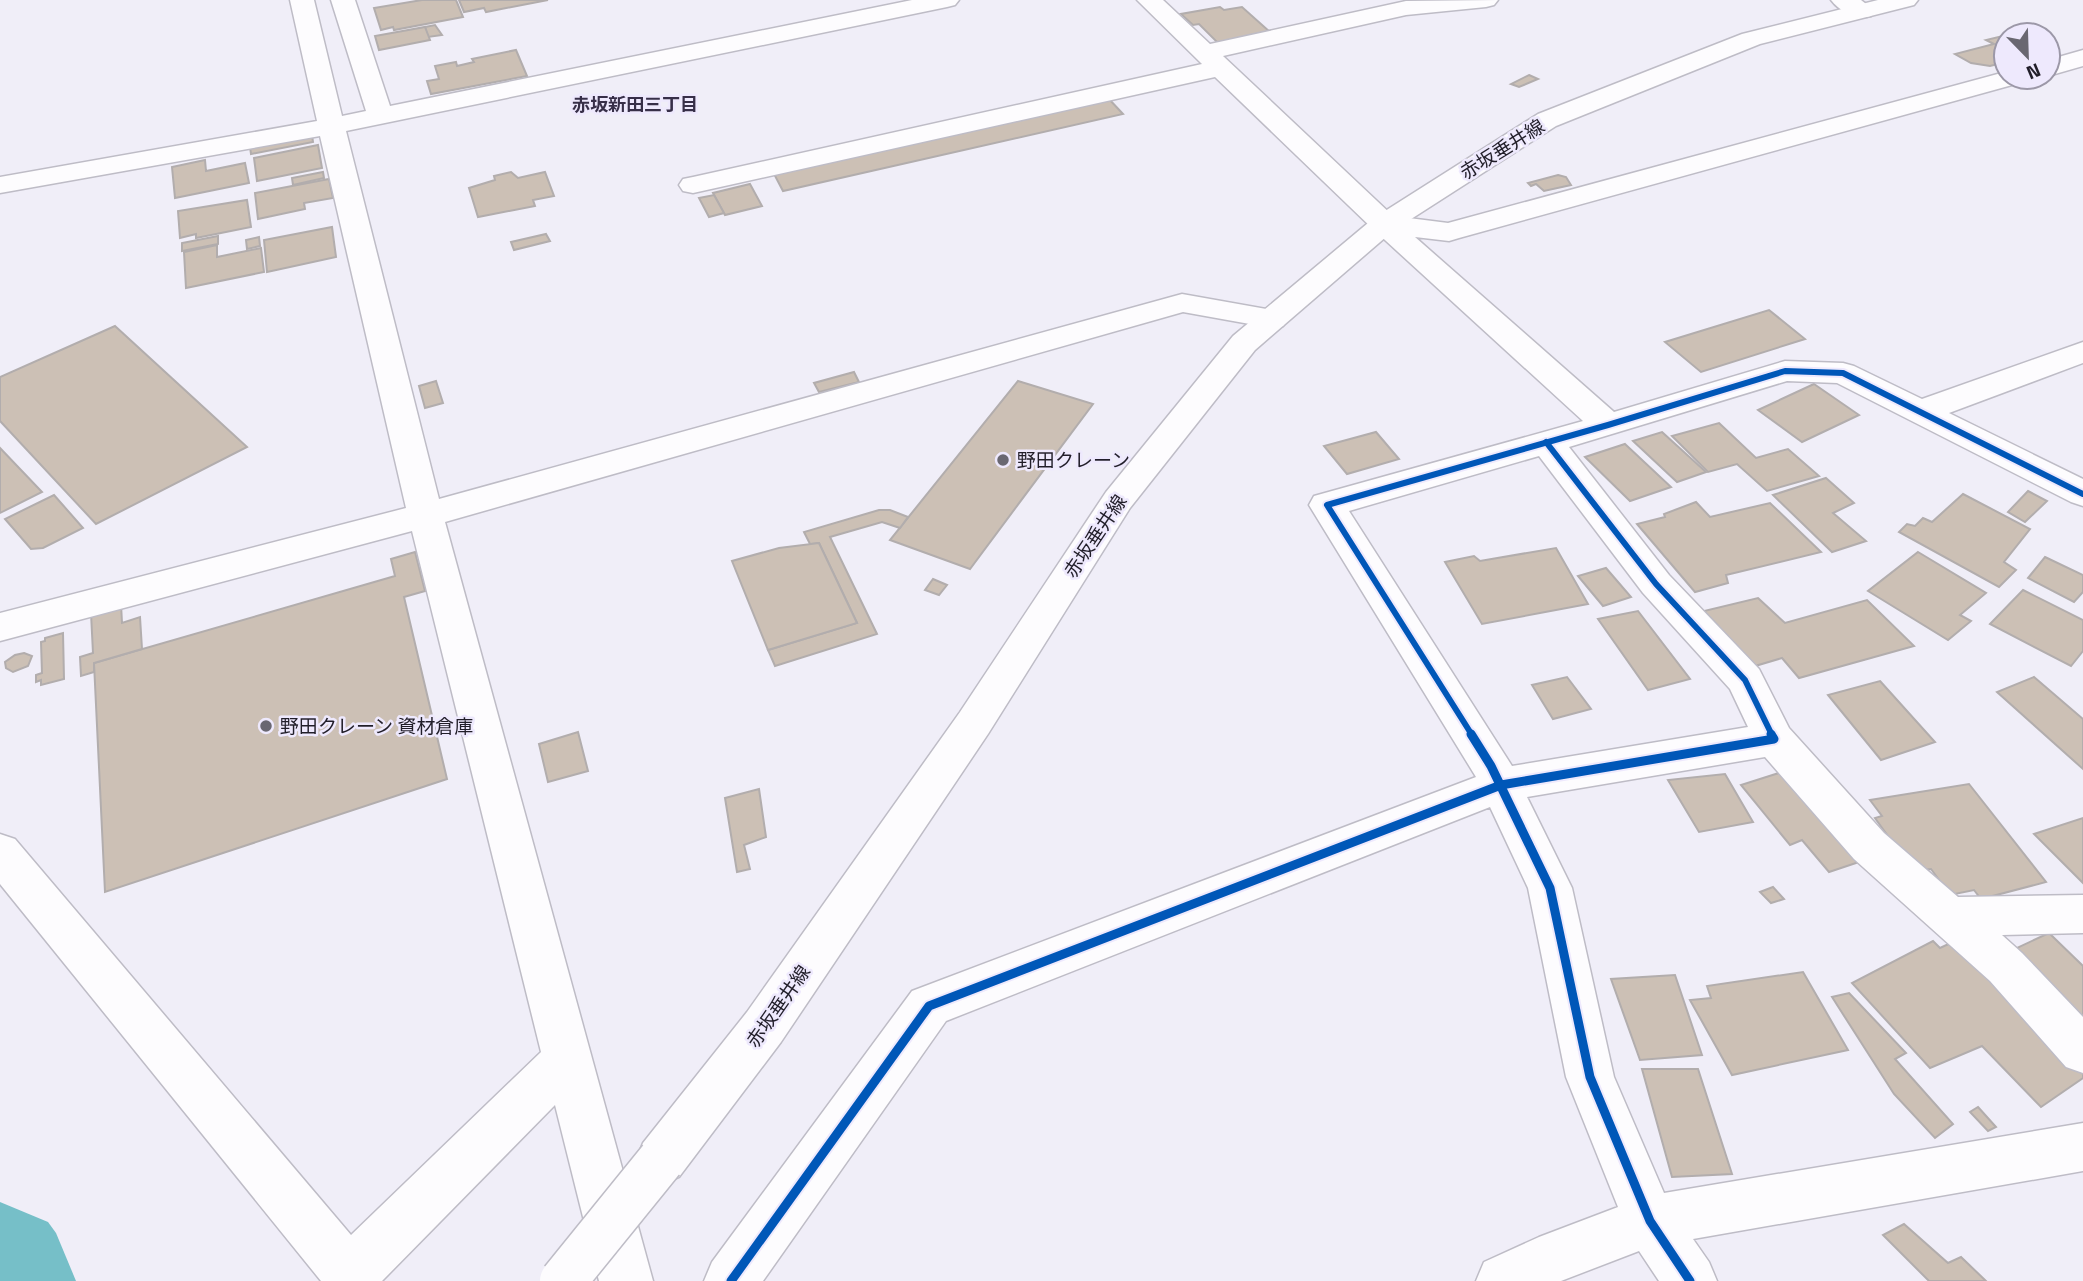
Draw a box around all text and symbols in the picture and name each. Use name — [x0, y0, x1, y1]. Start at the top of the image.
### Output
north arrow — [1992, 21, 2062, 91]
text: N — [2022, 56, 2046, 88]
district label: 赤坂新田三丁目 — [572, 91, 698, 118]
street label: 赤坂垂井線 — [1454, 111, 1550, 186]
place label: 野田クレーン — [1017, 445, 1130, 474]
marker: 野田クレーン — [995, 452, 1011, 468]
street label: 赤坂垂井線 — [1056, 488, 1133, 583]
place label: 野田クレーン 資材倉庫 — [280, 711, 473, 740]
marker: 野田クレーン 資材倉庫 — [258, 718, 274, 734]
street label: 赤坂垂井線 — [738, 958, 817, 1053]

